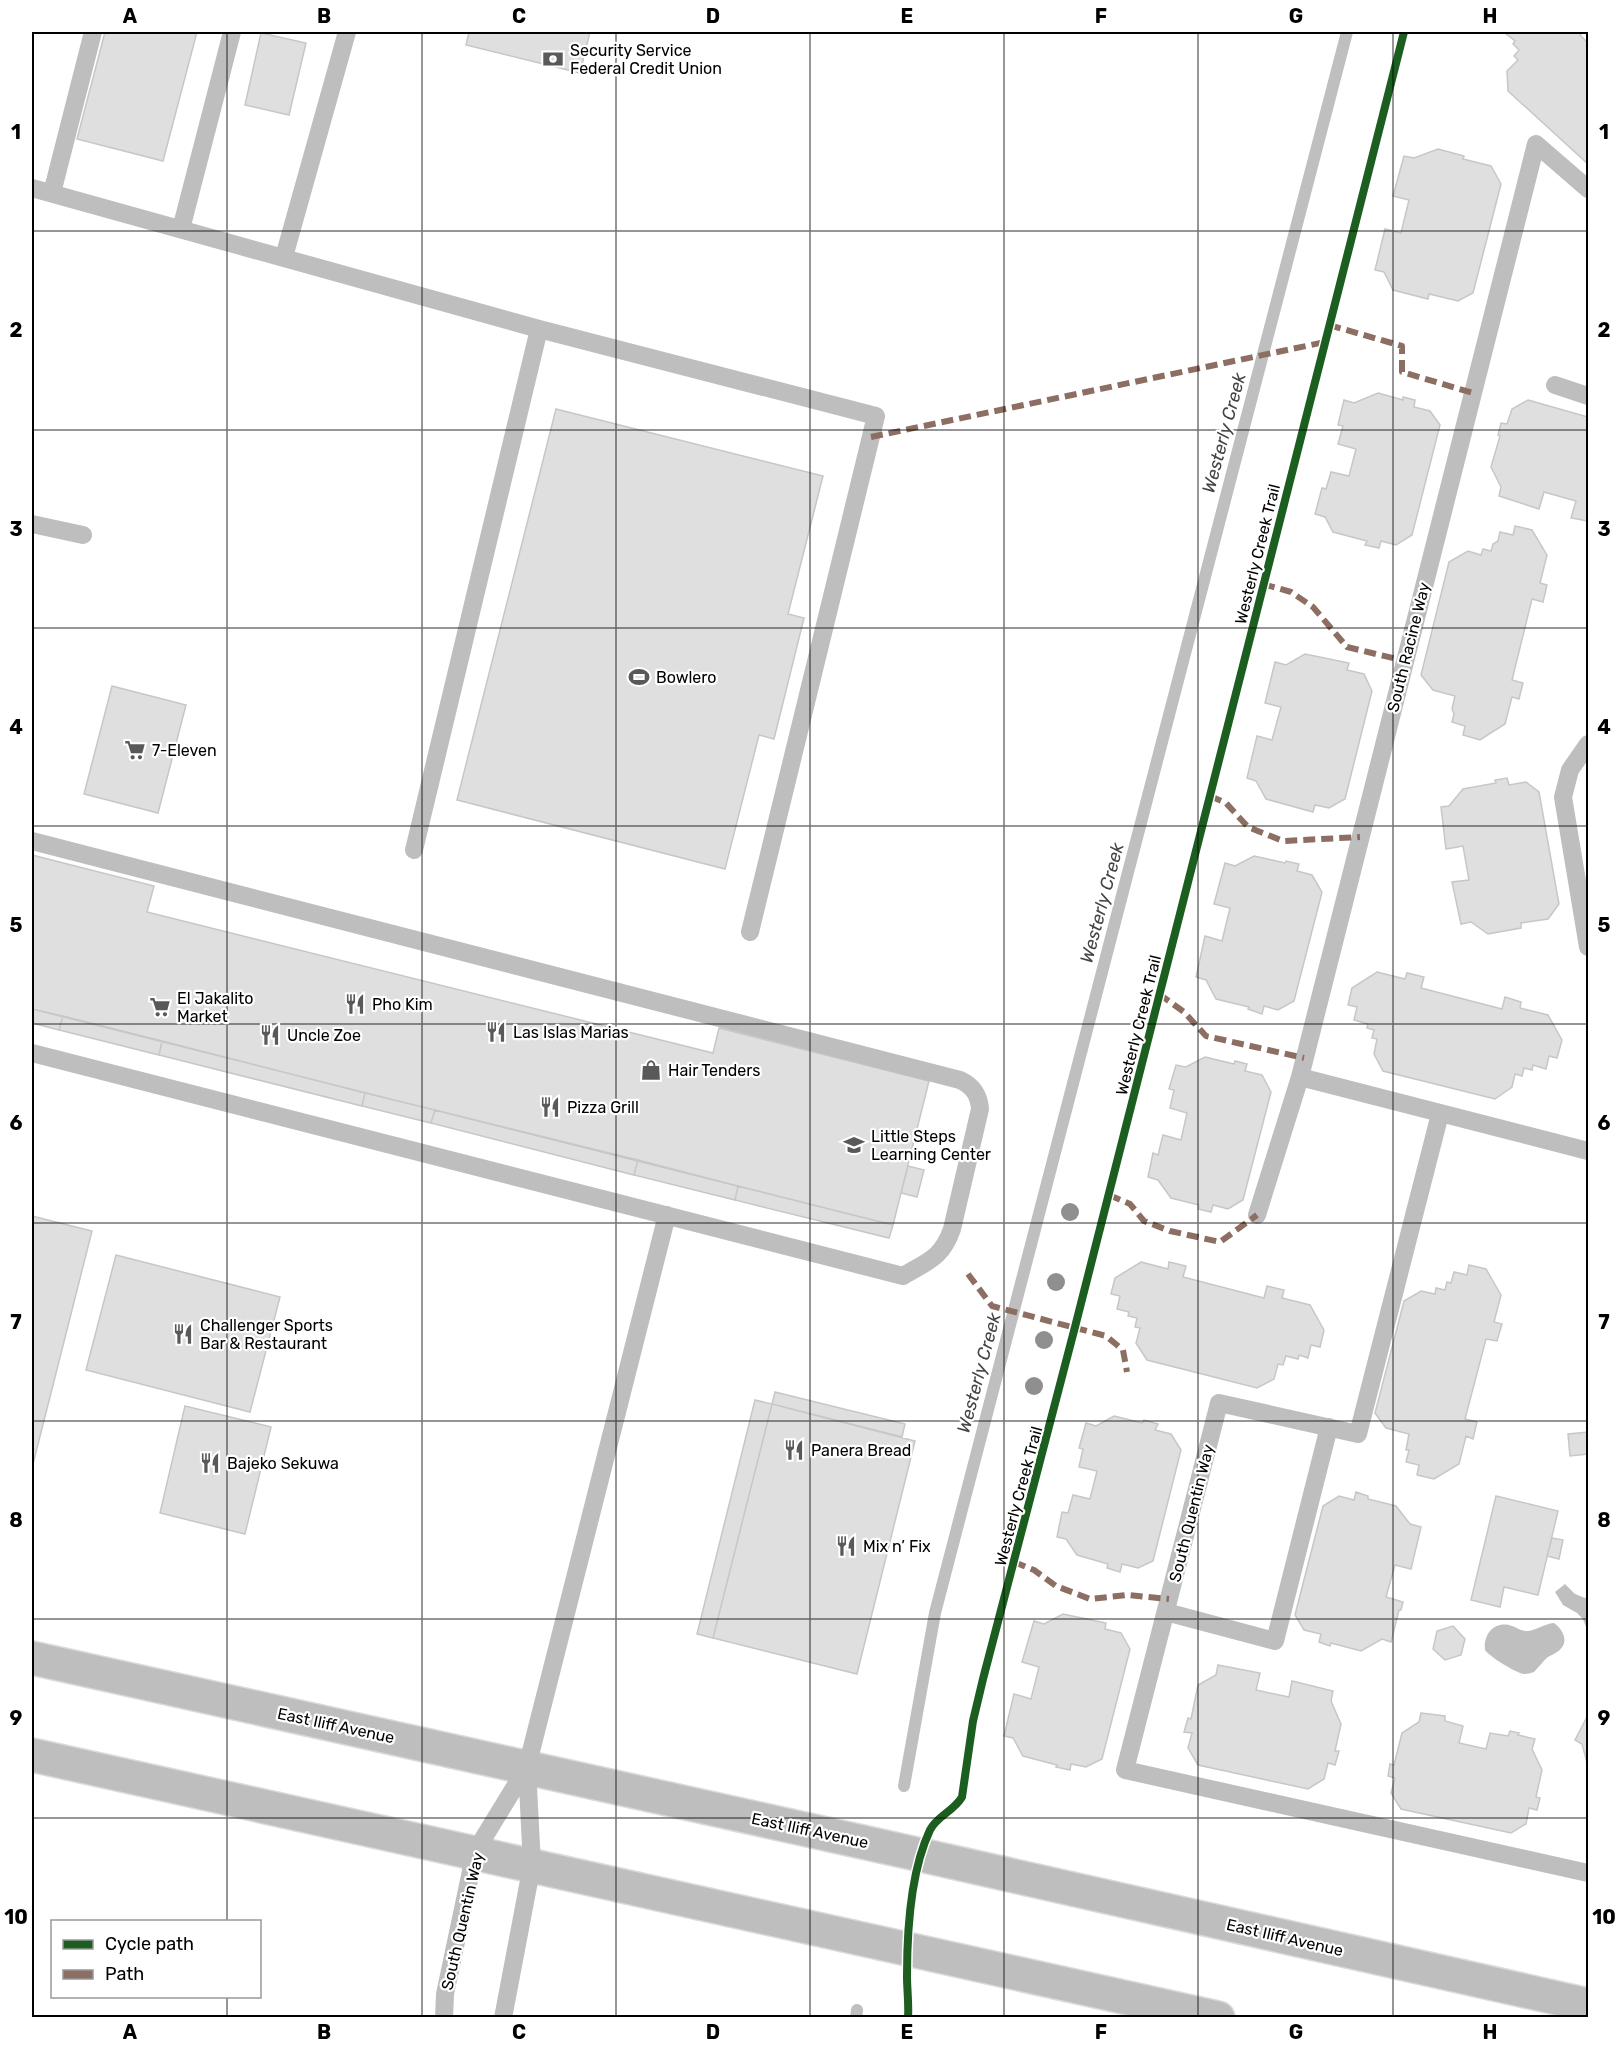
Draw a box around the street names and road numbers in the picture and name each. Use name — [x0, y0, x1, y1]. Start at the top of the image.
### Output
street label: Westerly Creek Trail — [1231, 482, 1284, 626]
street label: South Racine Way — [1383, 580, 1434, 714]
street label: Westerly Creek Trail — [1112, 953, 1165, 1097]
street label: Westerly Creek Trail — [991, 1424, 1046, 1568]
street label: South Quentin Way — [1165, 1442, 1218, 1584]
street label: East Iliff Avenue — [276, 1704, 396, 1747]
street label: East Iliff Avenue — [750, 1809, 870, 1852]
street label: South Quentin Way — [437, 1850, 488, 1992]
street label: East Iliff Avenue — [1225, 1915, 1345, 1960]

